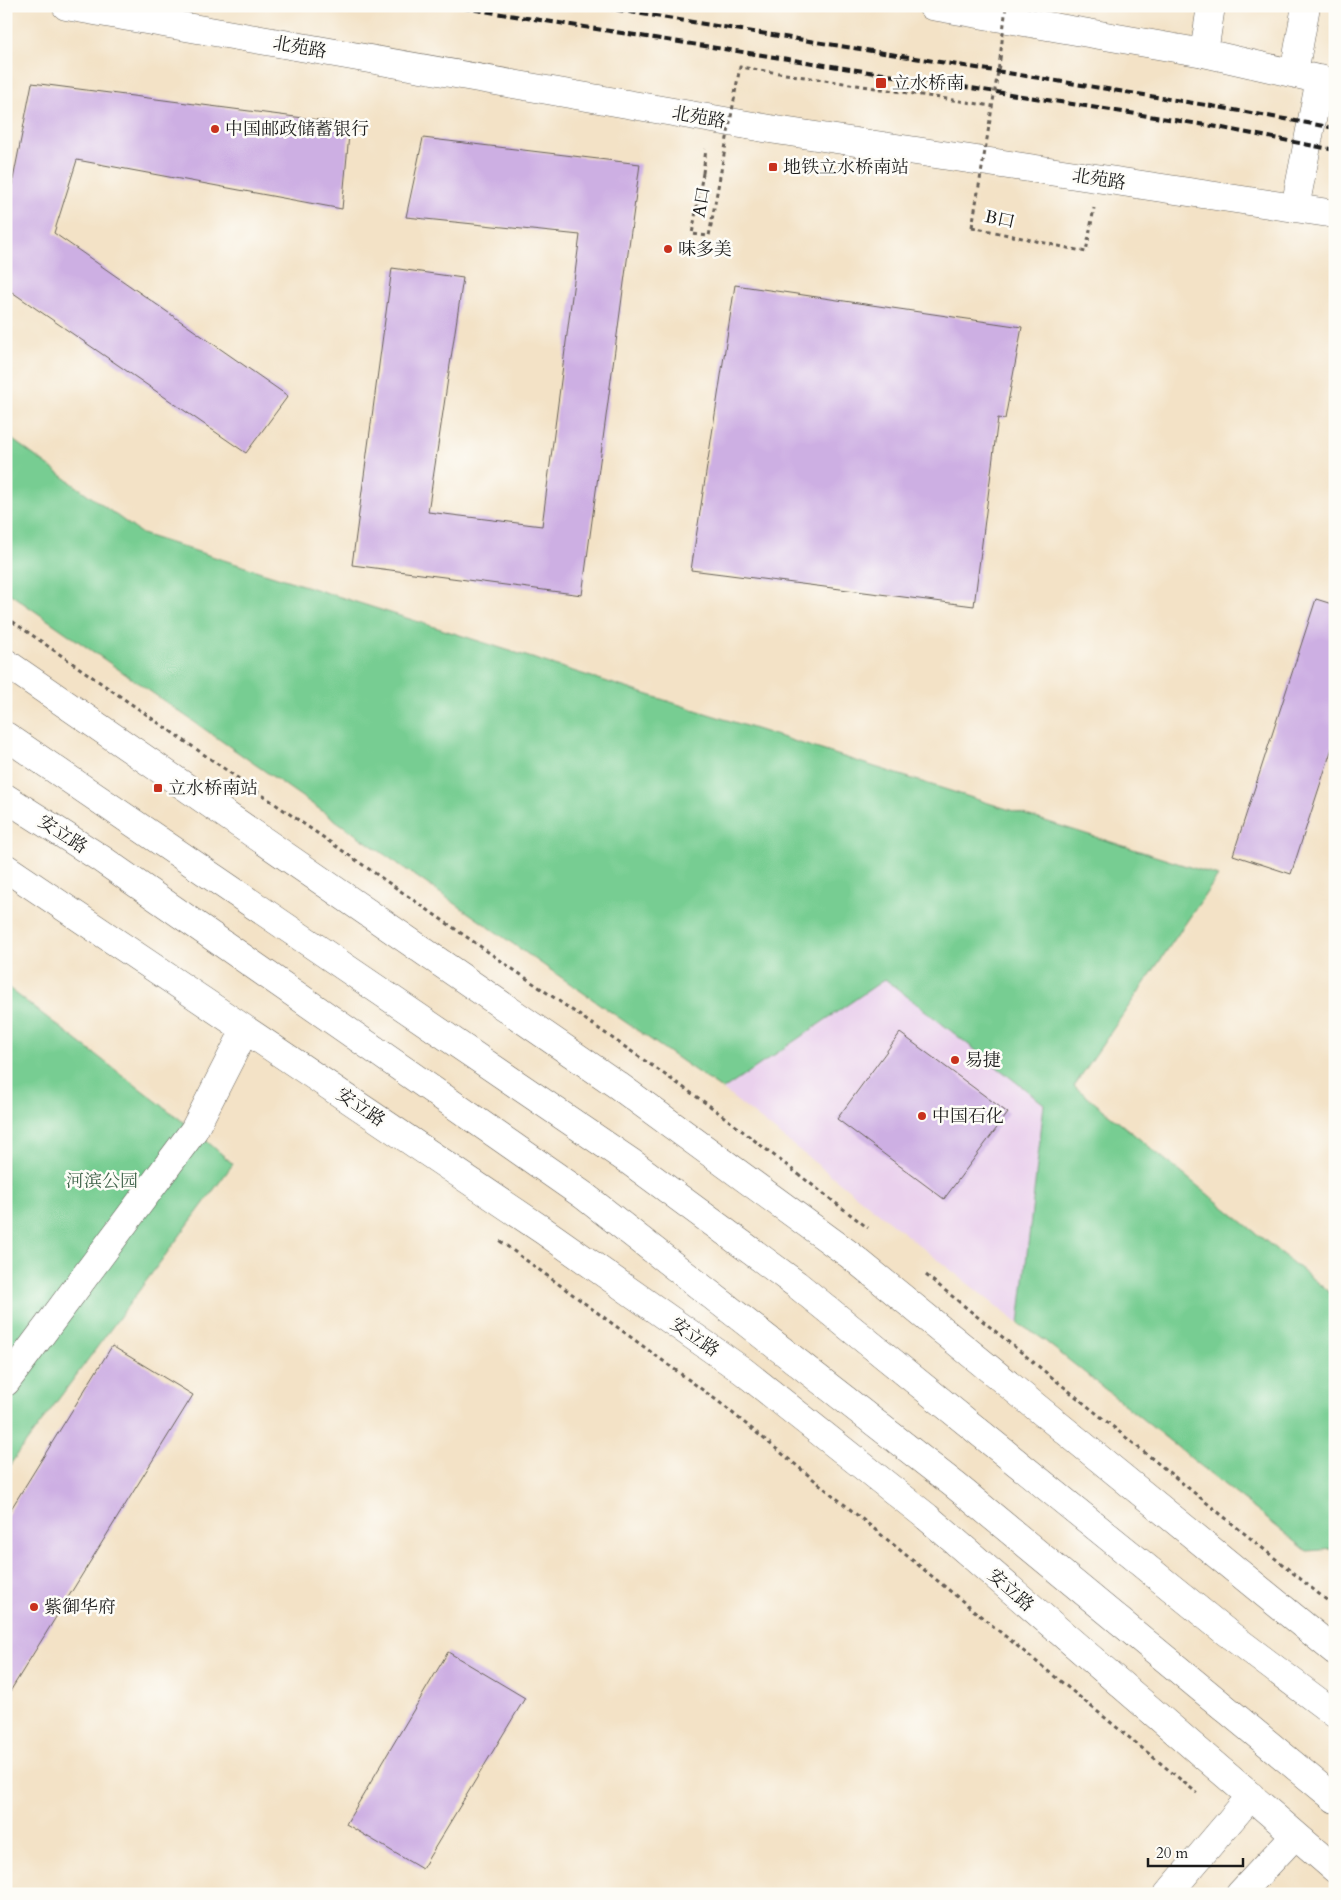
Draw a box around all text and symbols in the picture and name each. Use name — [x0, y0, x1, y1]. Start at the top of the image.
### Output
street label: 北苑路 — [271, 30, 329, 64]
place label: 立水桥南 — [892, 71, 964, 96]
marker: 立水桥南 — [874, 76, 888, 90]
street label: 北苑路 — [670, 100, 728, 134]
place label: 中国邮政储蓄银行 — [225, 117, 369, 142]
marker: 中国邮政储蓄银行 — [209, 123, 221, 135]
place label: 地铁立水桥南站 — [783, 155, 909, 180]
marker: 地铁立水桥南站 — [767, 161, 779, 173]
street label: 北苑路 — [1070, 163, 1128, 196]
street label: A口 — [687, 185, 716, 219]
street label: B口 — [983, 204, 1017, 235]
place label: 味多美 — [678, 237, 732, 262]
marker: 味多美 — [662, 243, 674, 255]
place label: 立水桥南站 — [168, 776, 258, 801]
marker: 立水桥南站 — [152, 782, 164, 794]
street label: 安立路 — [33, 809, 92, 860]
place label: 易捷 — [965, 1048, 1001, 1073]
marker: 易捷 — [949, 1054, 961, 1066]
street label: 安立路 — [331, 1082, 390, 1133]
place label: 中国石化 — [932, 1104, 1004, 1129]
marker: 中国石化 — [916, 1110, 928, 1122]
park label: 河滨公园 — [66, 1169, 138, 1194]
street label: 安立路 — [665, 1312, 724, 1363]
street label: 安立路 — [982, 1563, 1039, 1618]
place label: 紫御华府 — [44, 1595, 116, 1620]
marker: 紫御华府 — [28, 1601, 40, 1613]
scale bar — [1148, 1835, 1244, 1867]
text: 20 m — [1156, 1843, 1188, 1863]

